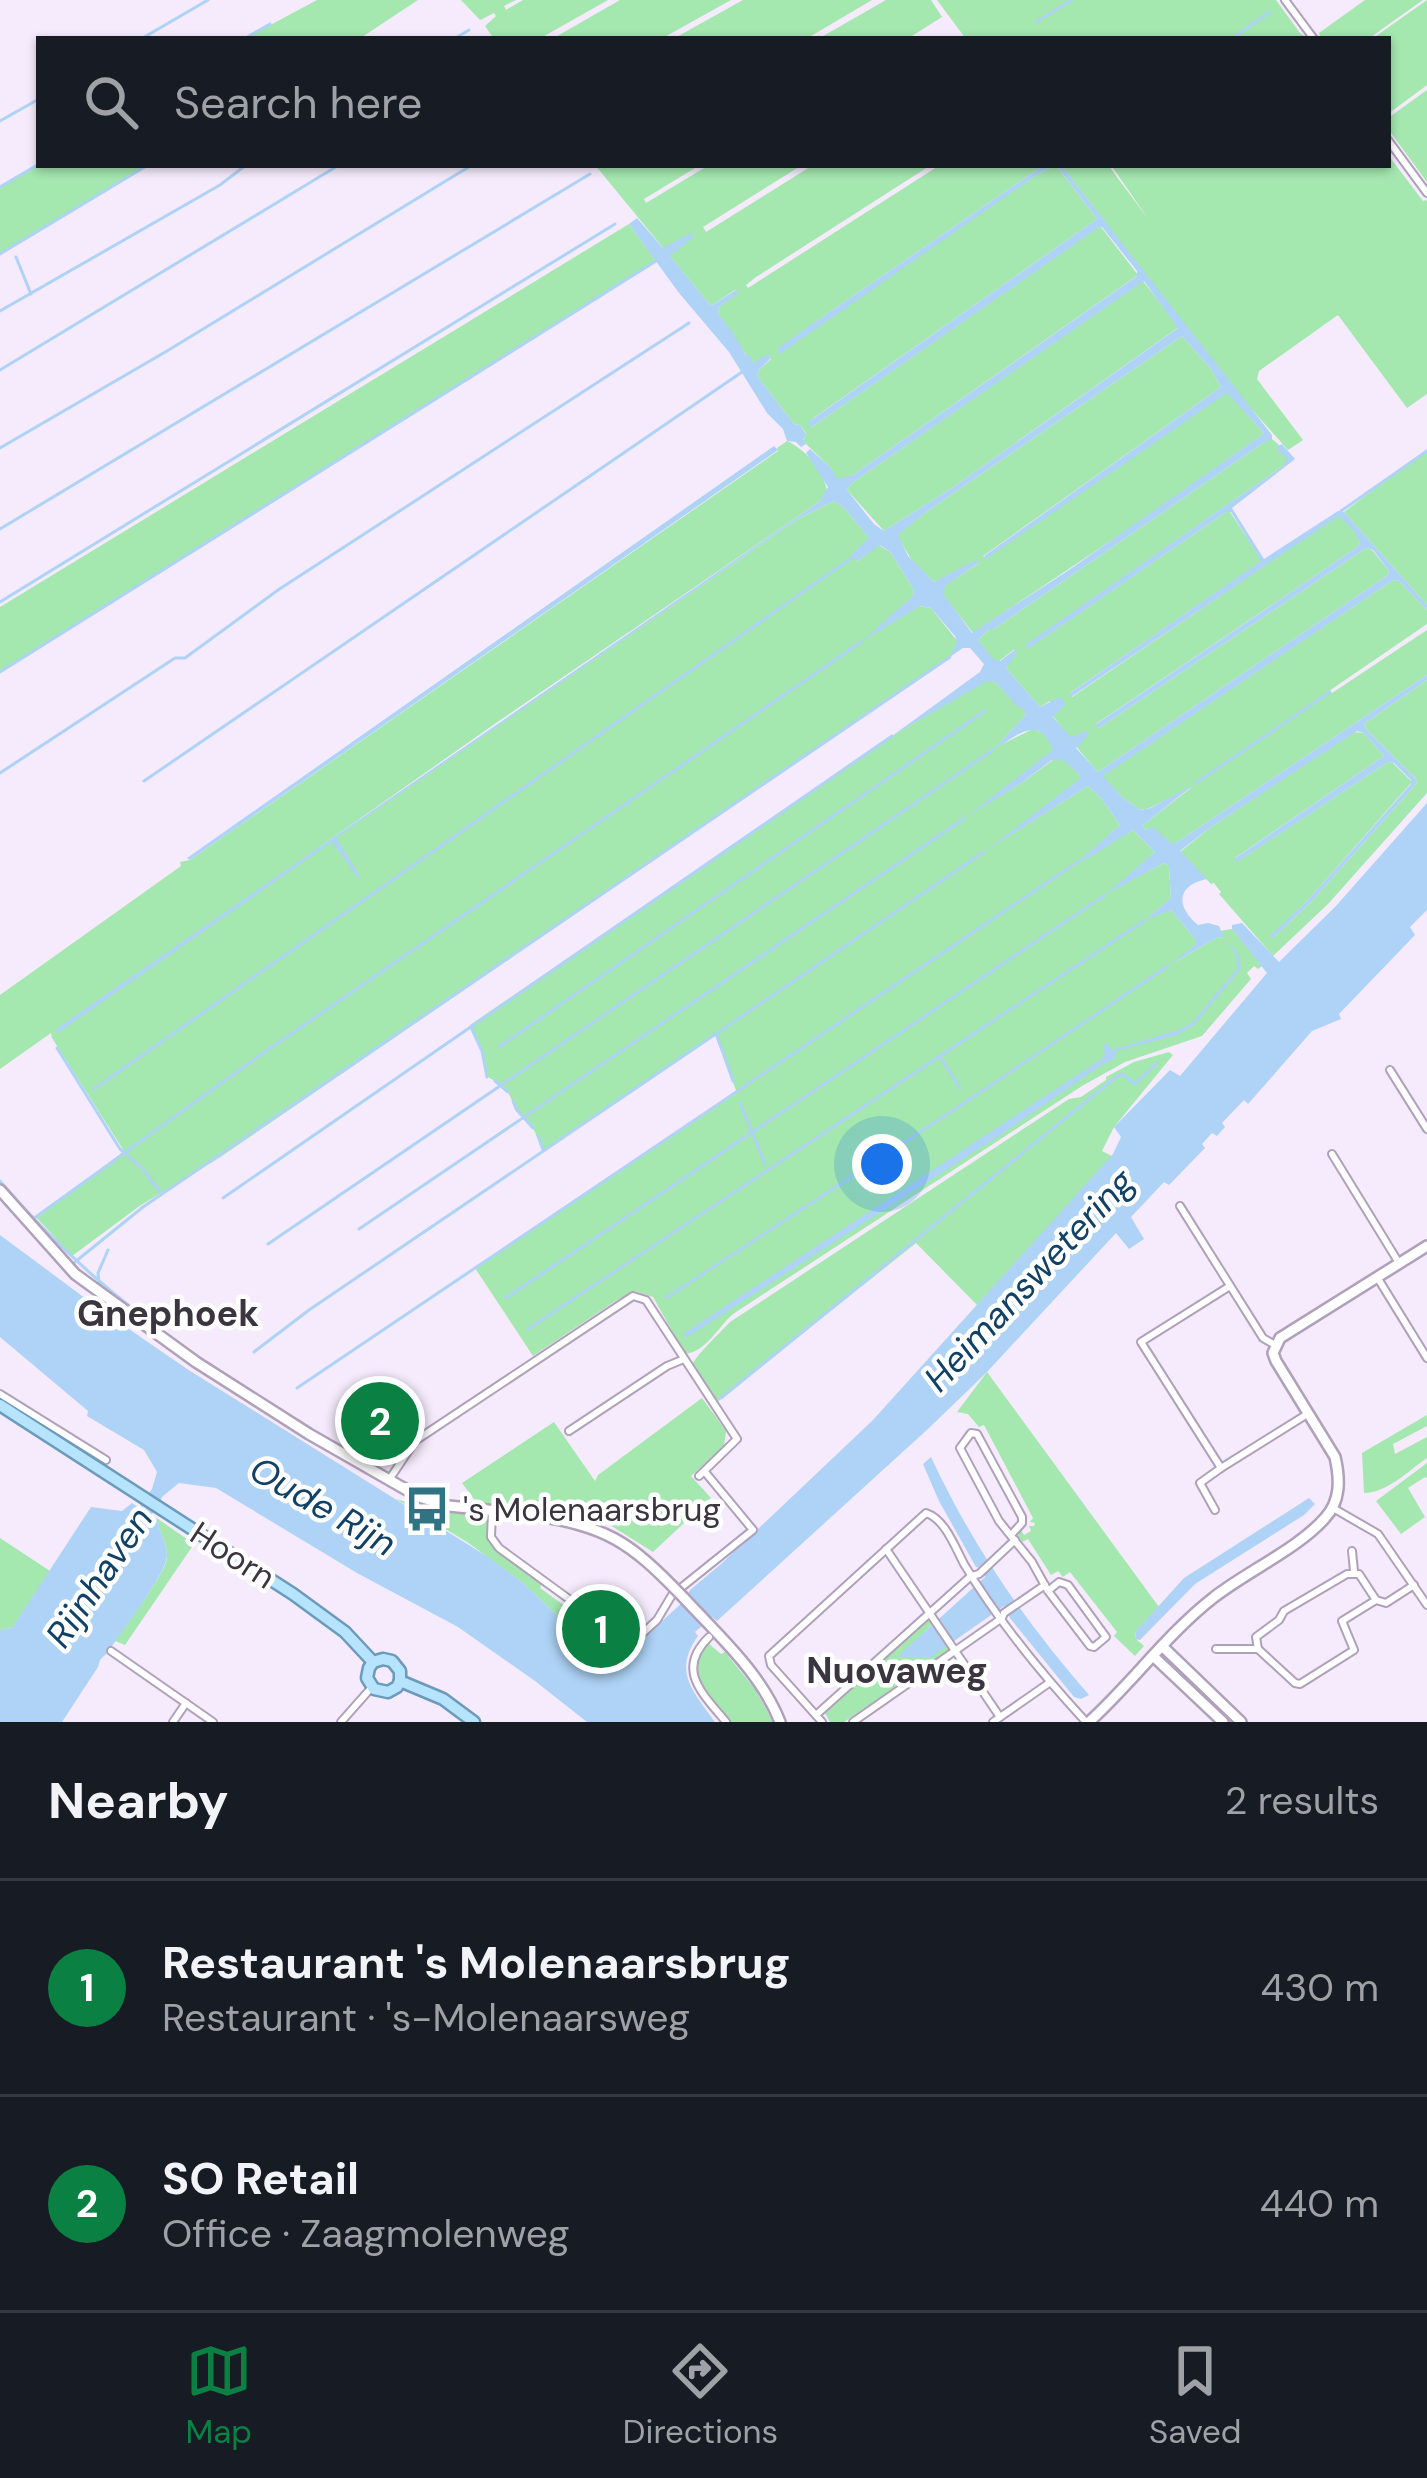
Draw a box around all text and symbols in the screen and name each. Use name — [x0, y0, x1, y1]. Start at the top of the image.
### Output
search box — [36, 36, 1391, 168]
icon: search — [78, 69, 144, 135]
text: Search here — [174, 73, 422, 132]
your location — [852, 1134, 912, 1194]
water label: Heimanswetering — [914, 1158, 1145, 1401]
district label: Gnephoek — [77, 1290, 259, 1337]
pin: 2 — [341, 1376, 419, 1466]
water label: Oude Rijn — [241, 1445, 405, 1567]
bus stop icon: 's Molenaarsbrug — [402, 1484, 452, 1534]
place label: 's Molenaarsbrug — [463, 1488, 721, 1531]
water label: Rijnhaven — [35, 1498, 163, 1656]
street label: Hoorn — [182, 1512, 284, 1598]
pin: 1 — [562, 1584, 640, 1674]
district label: Nuovaweg — [806, 1647, 988, 1694]
text: Nearby — [48, 1767, 229, 1834]
text: 2 results — [1225, 1775, 1379, 1826]
text: Restaurant 's Molenaarsbrug — [162, 1933, 791, 1992]
text: 1 — [80, 1962, 94, 2013]
text: 430 m — [1260, 1962, 1379, 2013]
text: Restaurant · 's-Molenaarsweg — [162, 1992, 690, 2043]
text: SO Retail — [162, 2149, 359, 2208]
text: 2 — [76, 2178, 98, 2229]
text: 440 m — [1260, 2178, 1379, 2229]
text: Office · Zaagmolenweg — [162, 2208, 570, 2259]
tab: Map — [185, 2338, 252, 2453]
tab: Directions — [623, 2338, 778, 2453]
tab: Saved — [1149, 2338, 1242, 2453]

